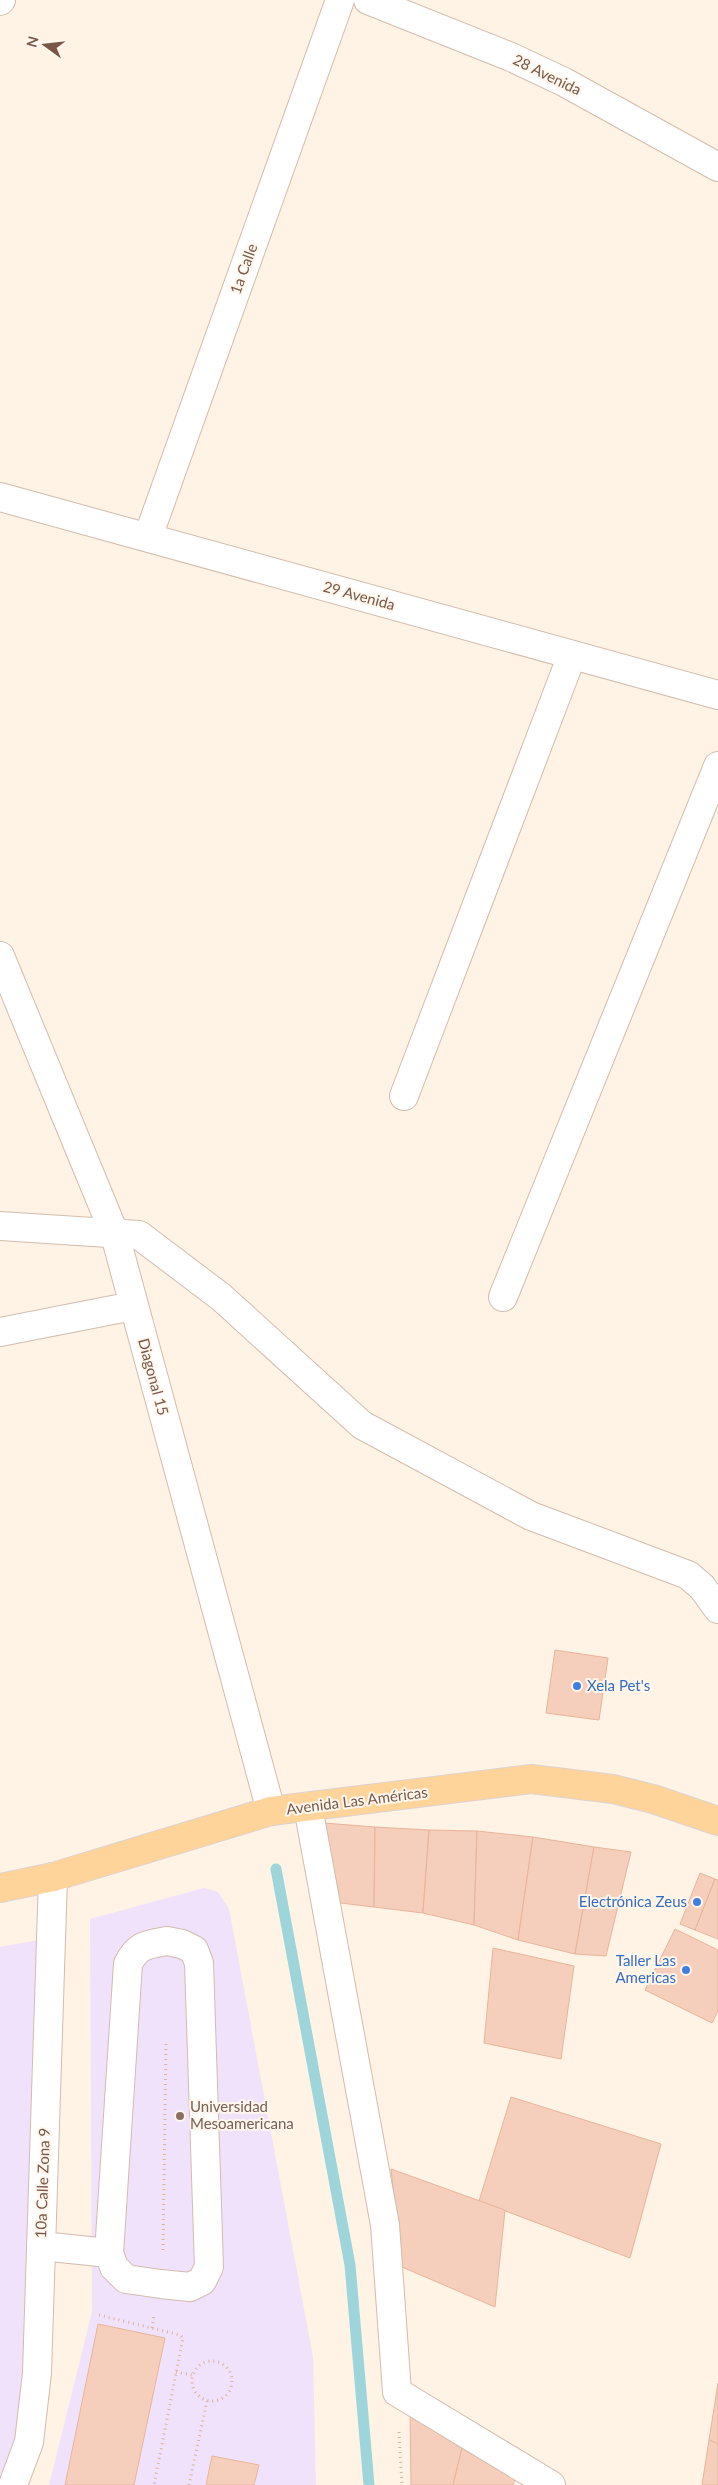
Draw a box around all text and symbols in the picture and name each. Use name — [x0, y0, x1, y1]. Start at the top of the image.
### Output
north arrow — [20, 20, 70, 70]
text: N — [22, 34, 42, 49]
street label: 28 Avenida — [510, 50, 584, 98]
street label: 1a Calle — [226, 241, 261, 296]
street label: 29 Avenida — [321, 577, 397, 613]
street label: Diagonal 15 — [135, 1336, 173, 1417]
place label: Xela Pet's — [587, 1676, 650, 1694]
marker: Xela Pet's — [571, 1680, 583, 1692]
street label: Avenida Las Américas — [285, 1782, 429, 1818]
place label: Electrónica Zeus — [579, 1892, 687, 1910]
marker: Electrónica Zeus — [691, 1896, 703, 1908]
place label: Taller Las Americas — [615, 1951, 676, 1986]
marker: Taller Las Americas — [680, 1964, 692, 1976]
place label: Universidad Mesoamericana — [190, 2097, 294, 2132]
marker: Universidad Mesoamericana — [174, 2110, 186, 2122]
street label: 10a Calle Zona 9 — [31, 2127, 53, 2239]

